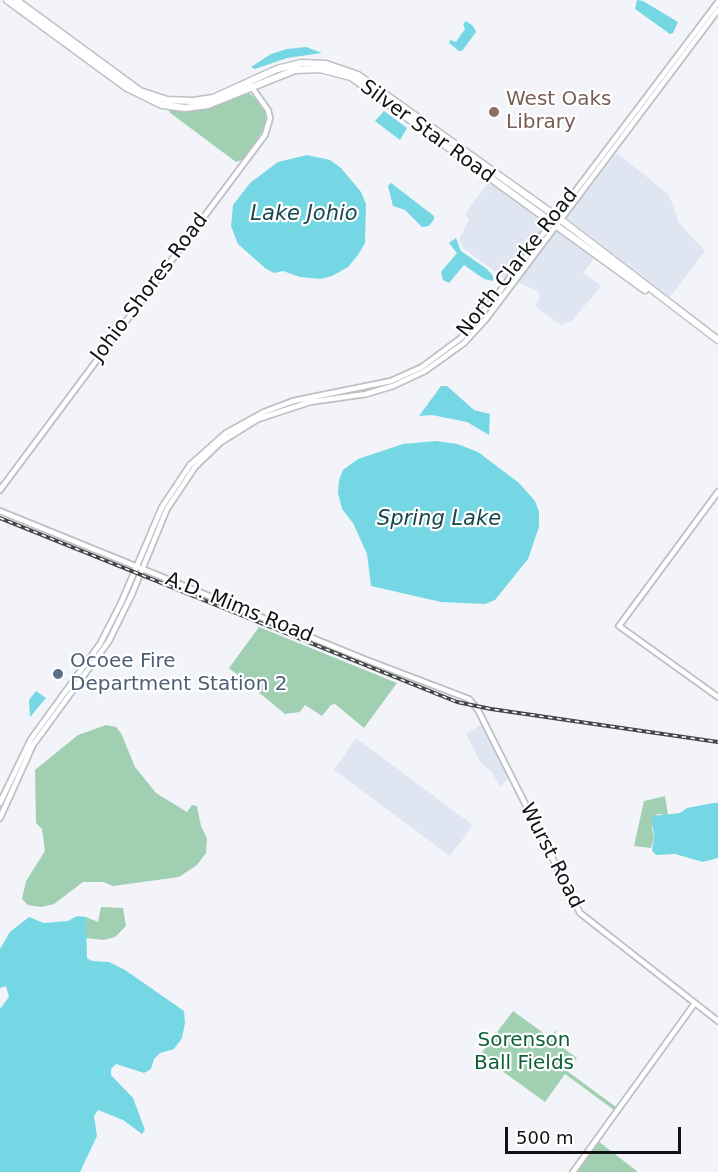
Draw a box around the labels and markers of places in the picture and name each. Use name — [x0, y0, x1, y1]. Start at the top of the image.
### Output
place label: West Oaks Library — [506, 88, 612, 135]
marker: West Oaks Library — [487, 105, 501, 119]
place label: Ocoee Fire Department Station 2 — [70, 650, 288, 697]
marker: Ocoee Fire Department Station 2 — [51, 667, 65, 681]

